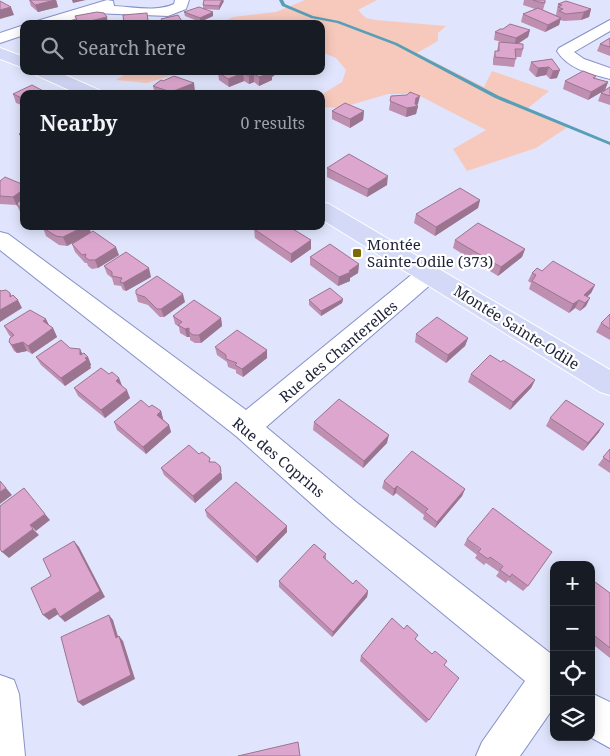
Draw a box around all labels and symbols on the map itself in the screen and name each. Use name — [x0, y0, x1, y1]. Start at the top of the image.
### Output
place label: Montée Sainte-Odile (373) — [367, 234, 493, 271]
marker: Montée Sainte-Odile (373) — [351, 247, 363, 259]
street label: Montée Sainte-Odile — [450, 280, 584, 374]
street label: Rue des Chanterelles — [275, 295, 401, 406]
street label: Rue des Coprins — [229, 413, 329, 502]

